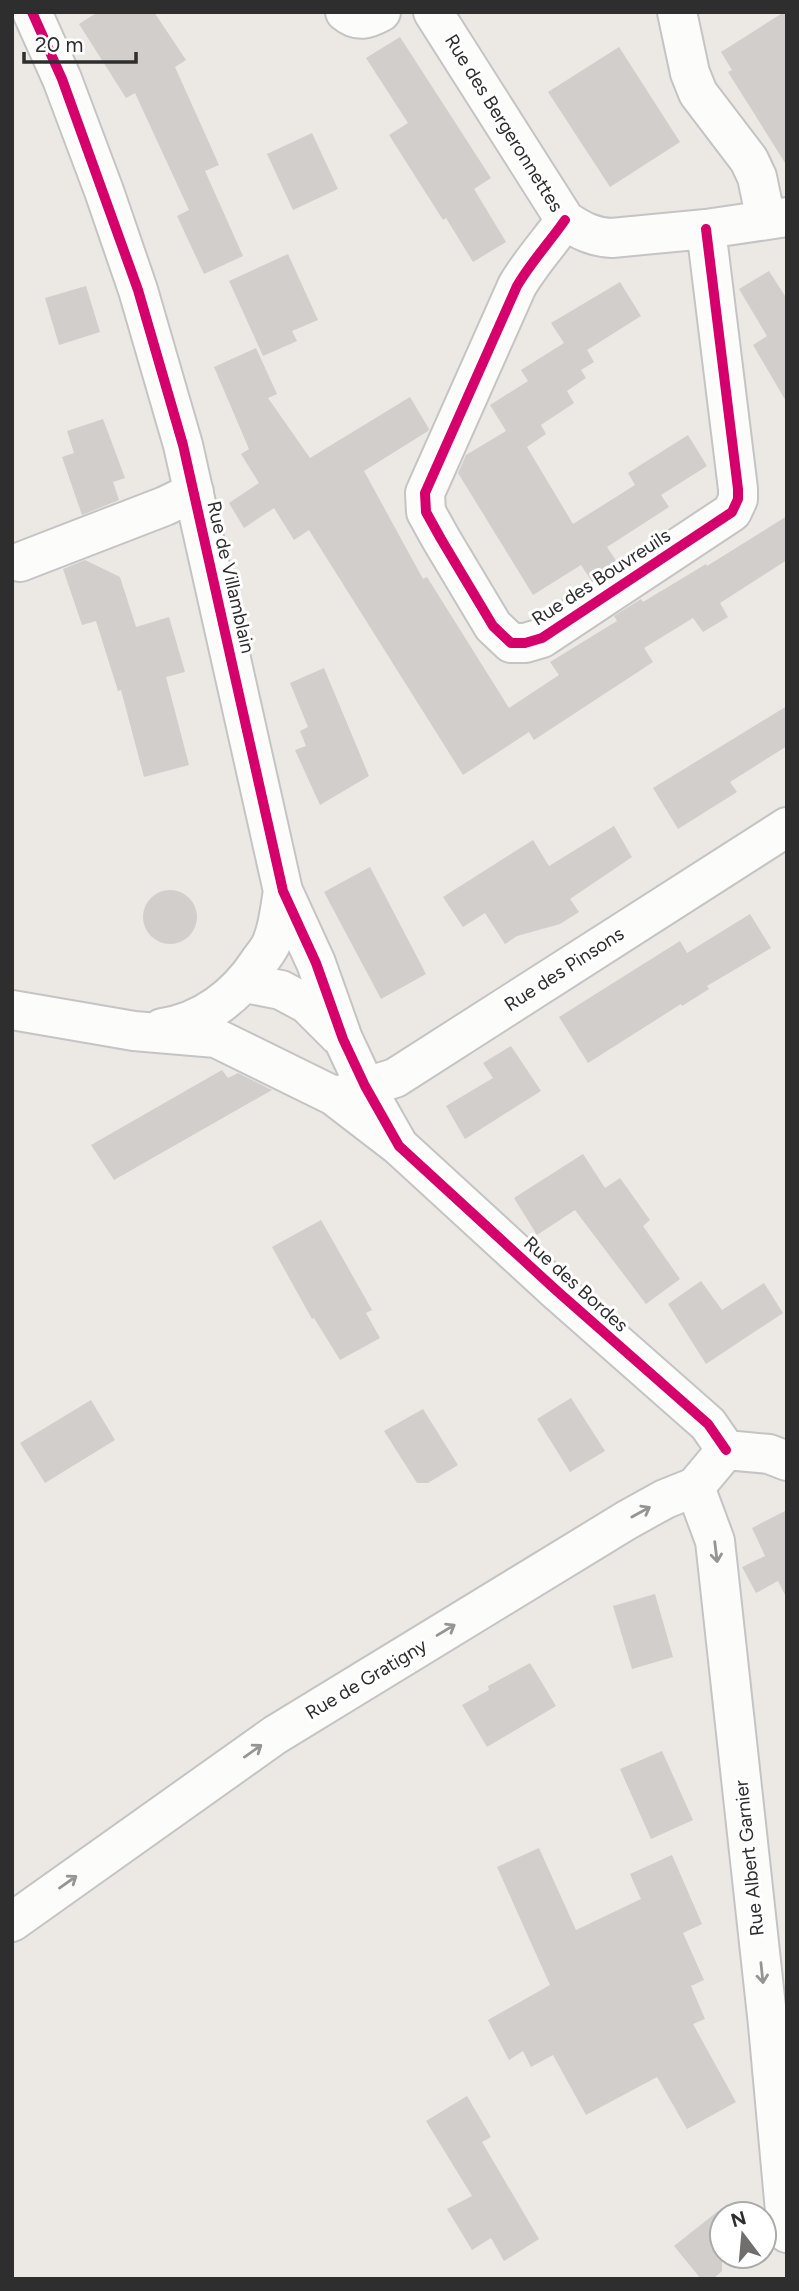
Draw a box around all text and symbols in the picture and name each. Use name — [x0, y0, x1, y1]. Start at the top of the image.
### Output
scale bar — [24, 21, 136, 65]
street label: Rue des Bergeronnettes — [440, 30, 568, 216]
text: 20 m — [35, 32, 83, 57]
street label: Rue de Villamblain — [202, 499, 260, 655]
street label: Rue des Bouvreuils — [527, 524, 675, 630]
street label: Rue des Pinsons — [500, 922, 628, 1016]
street label: Rue des Bordes — [519, 1231, 633, 1337]
one-way arrow — [630, 1505, 651, 1518]
one-way arrow — [710, 1540, 723, 1563]
one-way arrow — [436, 1623, 456, 1637]
street label: Rue de Gratigny — [301, 1634, 431, 1724]
one-way arrow — [243, 1743, 262, 1758]
street label: Rue Albert Garnier — [729, 1778, 769, 1937]
one-way arrow — [58, 1875, 77, 1890]
one-way arrow — [756, 1961, 769, 1984]
north arrow — [708, 2200, 778, 2270]
text: N — [728, 2206, 749, 2232]

